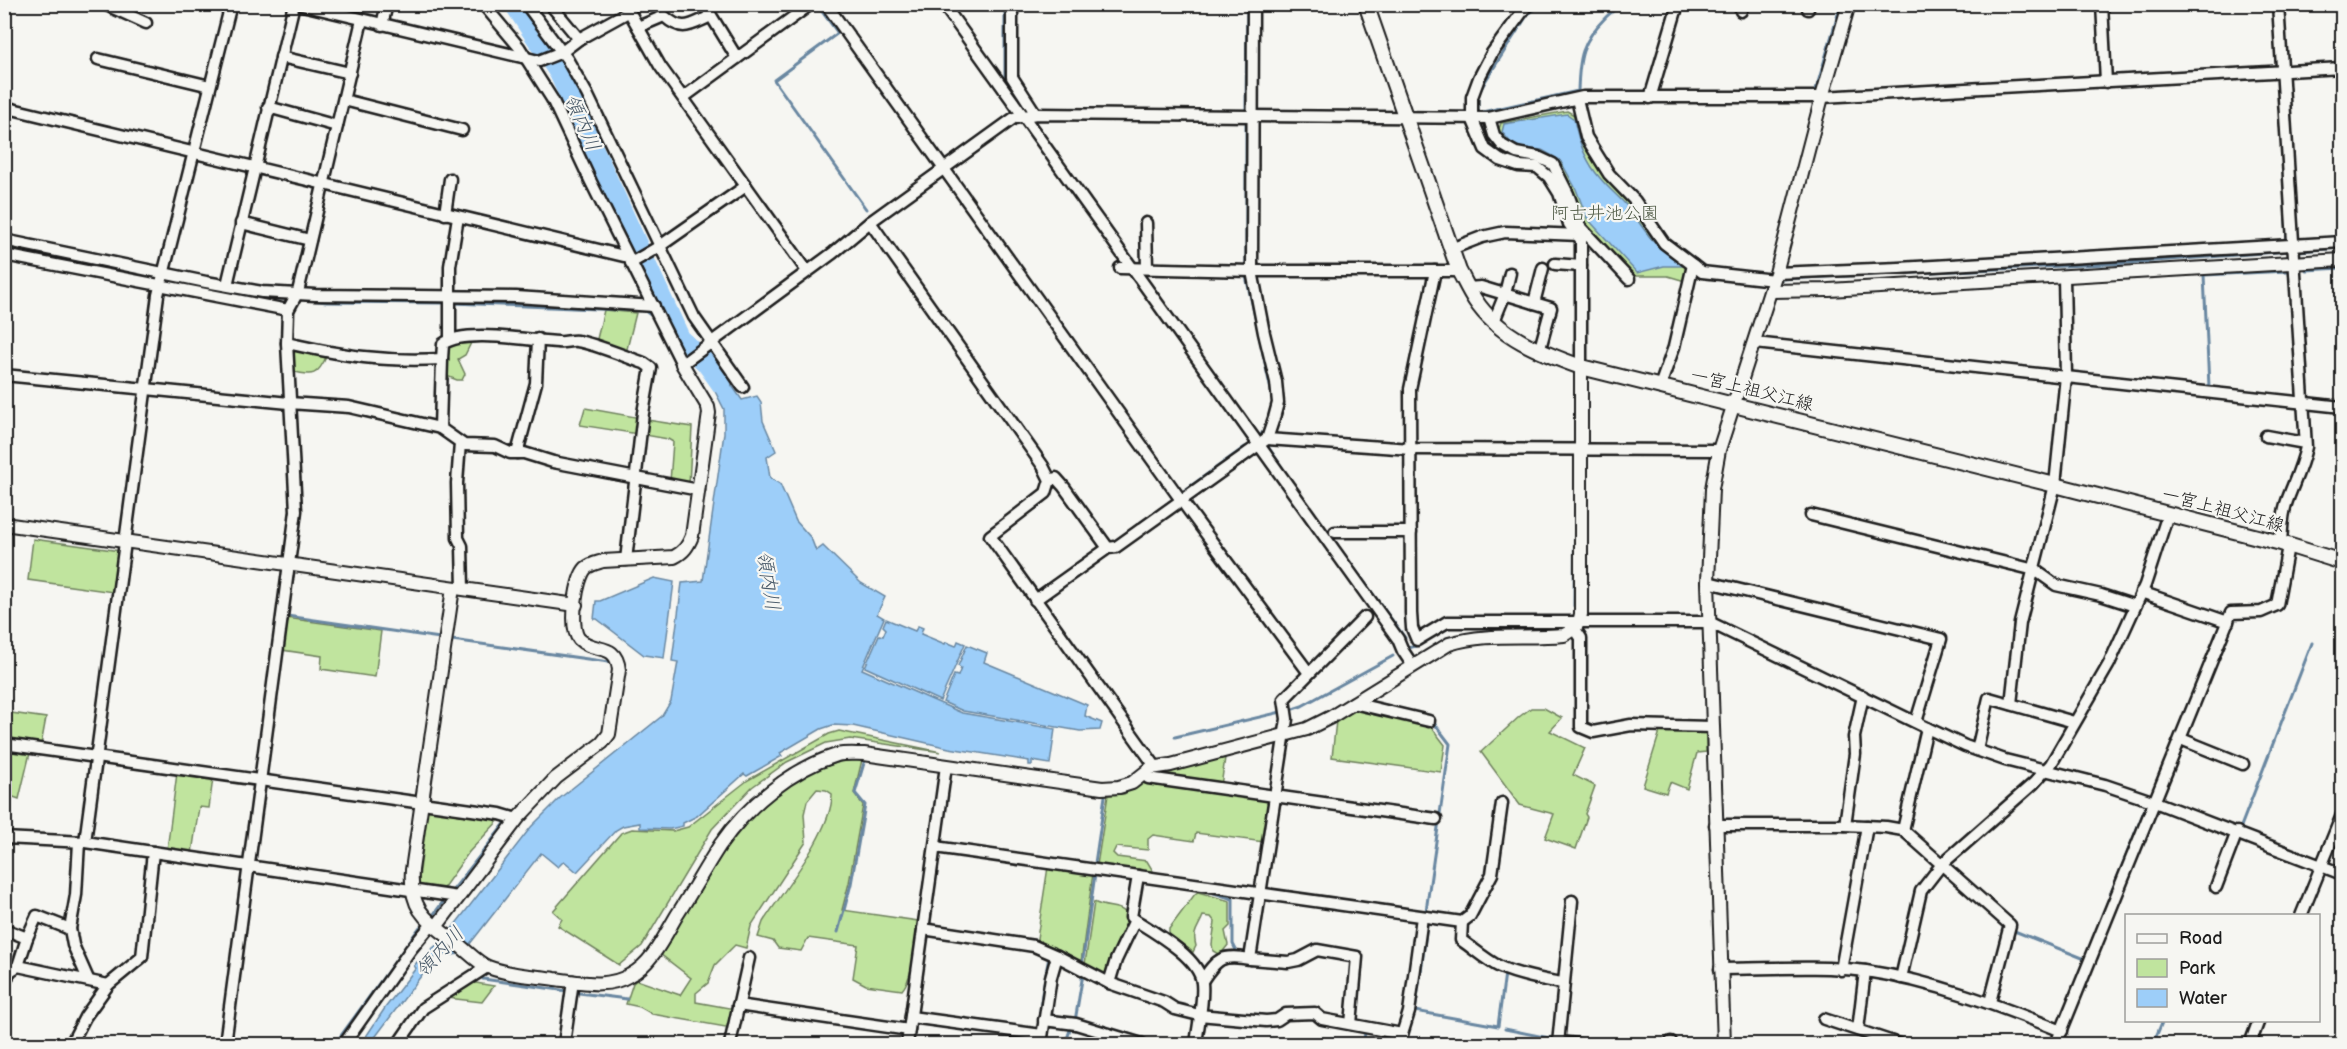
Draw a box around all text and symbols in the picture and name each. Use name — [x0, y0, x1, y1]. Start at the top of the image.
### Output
water label: 領内川 — [559, 91, 605, 155]
park label: 阿古井池公園 — [1551, 203, 1659, 224]
street label: 一宮上祖父江線 — [1688, 365, 1816, 415]
street label: 一宮上祖父江線 — [2159, 484, 2287, 536]
water label: 領内川 — [751, 549, 785, 613]
legend — [2125, 914, 2320, 1022]
water label: 領内川 — [411, 922, 469, 982]
text: Road — [2179, 928, 2223, 949]
text: Park — [2179, 958, 2215, 979]
text: Water — [2179, 988, 2227, 1009]

